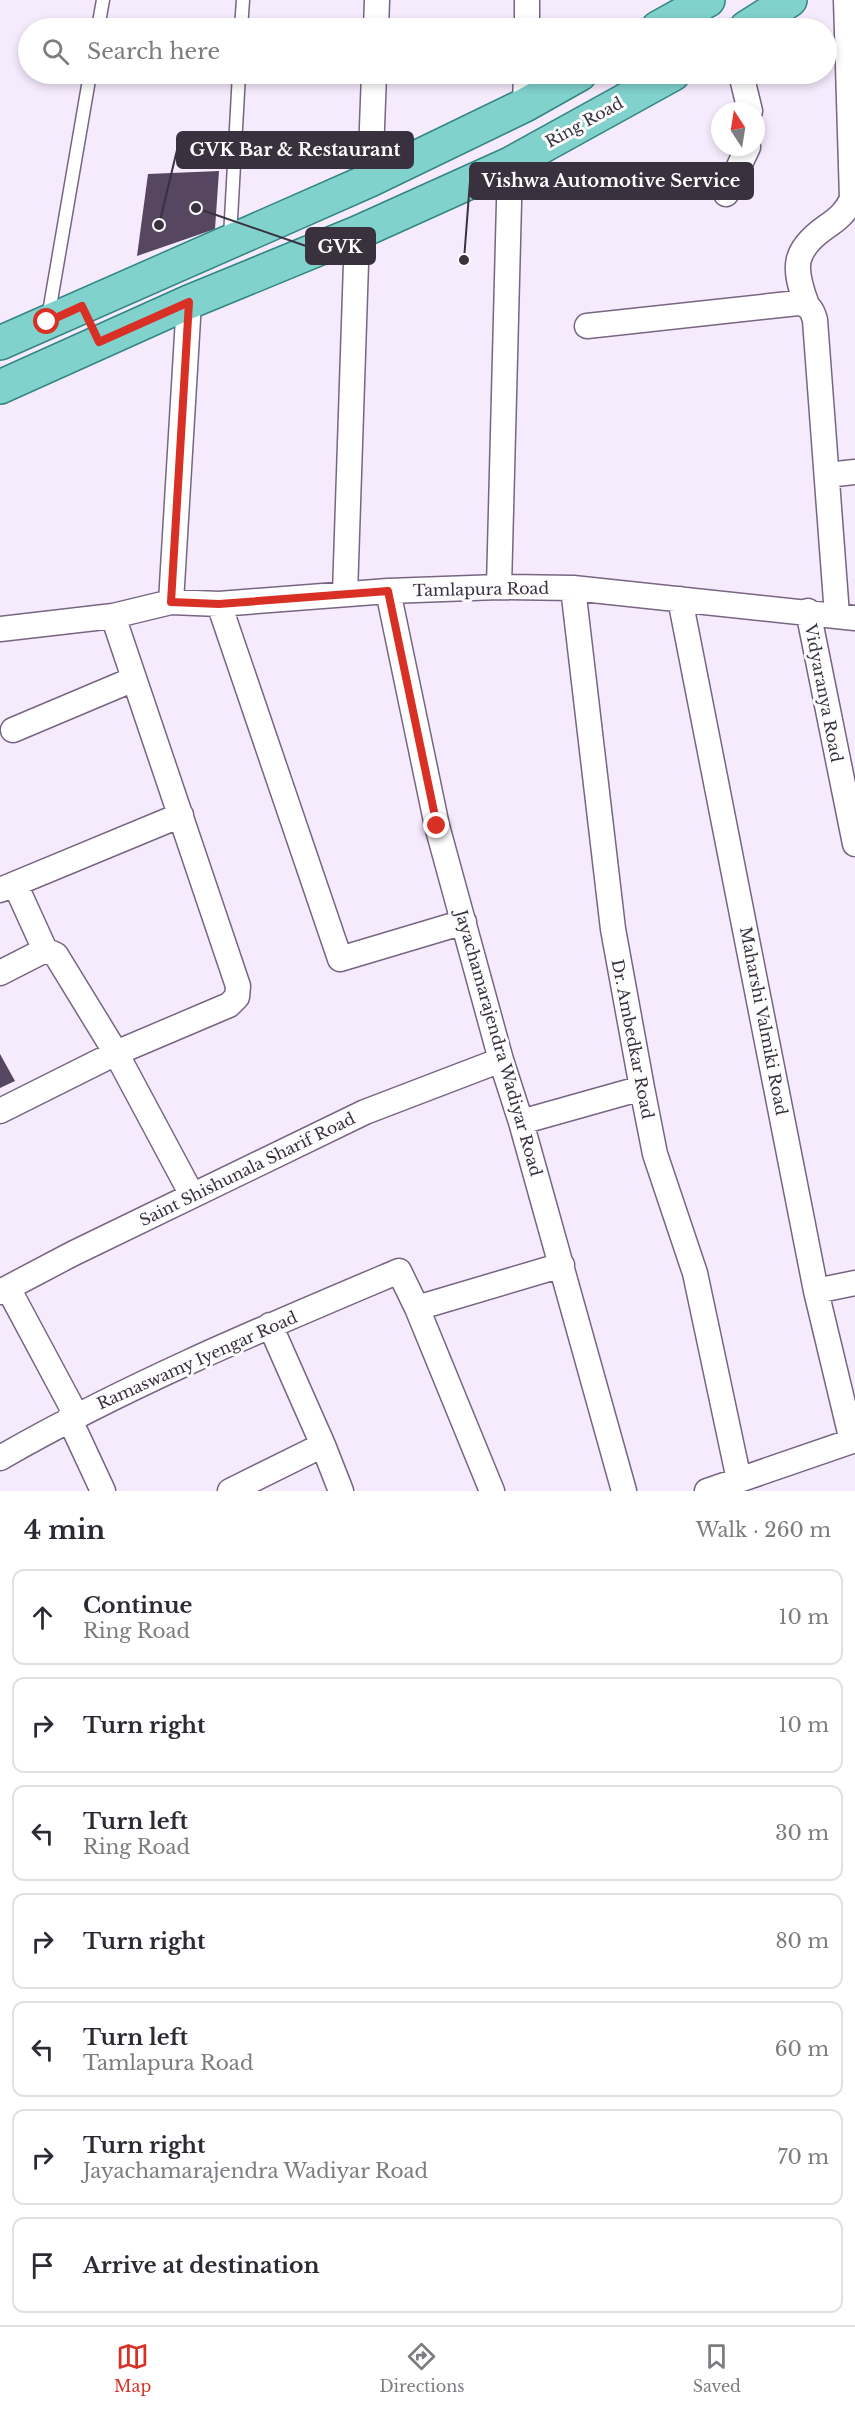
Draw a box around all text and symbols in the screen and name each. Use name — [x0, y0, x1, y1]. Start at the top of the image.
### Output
search box — [18, 18, 837, 84]
icon: search — [39, 35, 72, 68]
text: Search here — [87, 38, 220, 65]
street label: Ring Road — [542, 92, 626, 152]
north arrow — [711, 102, 765, 156]
callout: GVK Bar & Restaurant — [177, 132, 413, 168]
text: GVK Bar & Restaurant — [190, 139, 401, 161]
callout: Vishwa Automotive Service — [470, 163, 753, 199]
text: Vishwa Automotive Service — [481, 170, 740, 192]
callout: GVK — [306, 228, 375, 264]
text: GVK — [318, 236, 364, 258]
route start — [33, 308, 59, 334]
street label: Tamlapura Road — [413, 578, 550, 600]
street label: Vidyaranya Road — [801, 621, 847, 764]
route end — [423, 812, 449, 838]
street label: Jayachamarajendra Wadiyar Road — [451, 906, 547, 1179]
street label: Maharshi Valmiki Road — [736, 925, 792, 1117]
street label: Dr. Ambedkar Road — [608, 957, 658, 1121]
street label: Saint Shishunala Sharif Road — [136, 1108, 358, 1230]
street label: Ramaswamy Iyengar Road — [94, 1307, 300, 1413]
text: 4 min — [24, 1514, 105, 1546]
text: Walk · 260 m — [696, 1518, 831, 1542]
text: Continue — [83, 1592, 192, 1619]
icon: ahead — [26, 1601, 59, 1634]
text: 10 m — [779, 1605, 829, 1629]
text: Ring Road — [83, 1619, 190, 1643]
icon: right — [26, 1709, 59, 1742]
text: Turn right — [83, 1712, 205, 1739]
text: 10 m — [779, 1713, 829, 1737]
text: Turn left — [83, 1808, 188, 1835]
icon: left — [26, 1817, 59, 1850]
text: 30 m — [775, 1821, 829, 1845]
text: Ring Road — [83, 1835, 190, 1859]
icon: right — [26, 1925, 59, 1958]
text: Turn right — [83, 1928, 205, 1955]
text: 80 m — [775, 1929, 829, 1953]
text: Turn left — [83, 2024, 188, 2051]
icon: left — [26, 2033, 59, 2066]
text: 60 m — [775, 2037, 829, 2061]
text: Tamlapura Road — [83, 2051, 253, 2075]
text: Turn right — [83, 2132, 205, 2159]
icon: right — [26, 2141, 59, 2174]
text: 70 m — [777, 2145, 829, 2169]
text: Jayachamarajendra Wadiyar Road — [83, 2159, 428, 2183]
icon: arrive — [26, 2249, 59, 2282]
text: Arrive at destination — [83, 2252, 320, 2279]
tab: Map — [114, 2340, 151, 2396]
tab: Directions — [379, 2340, 464, 2396]
tab: Saved — [693, 2340, 741, 2396]

